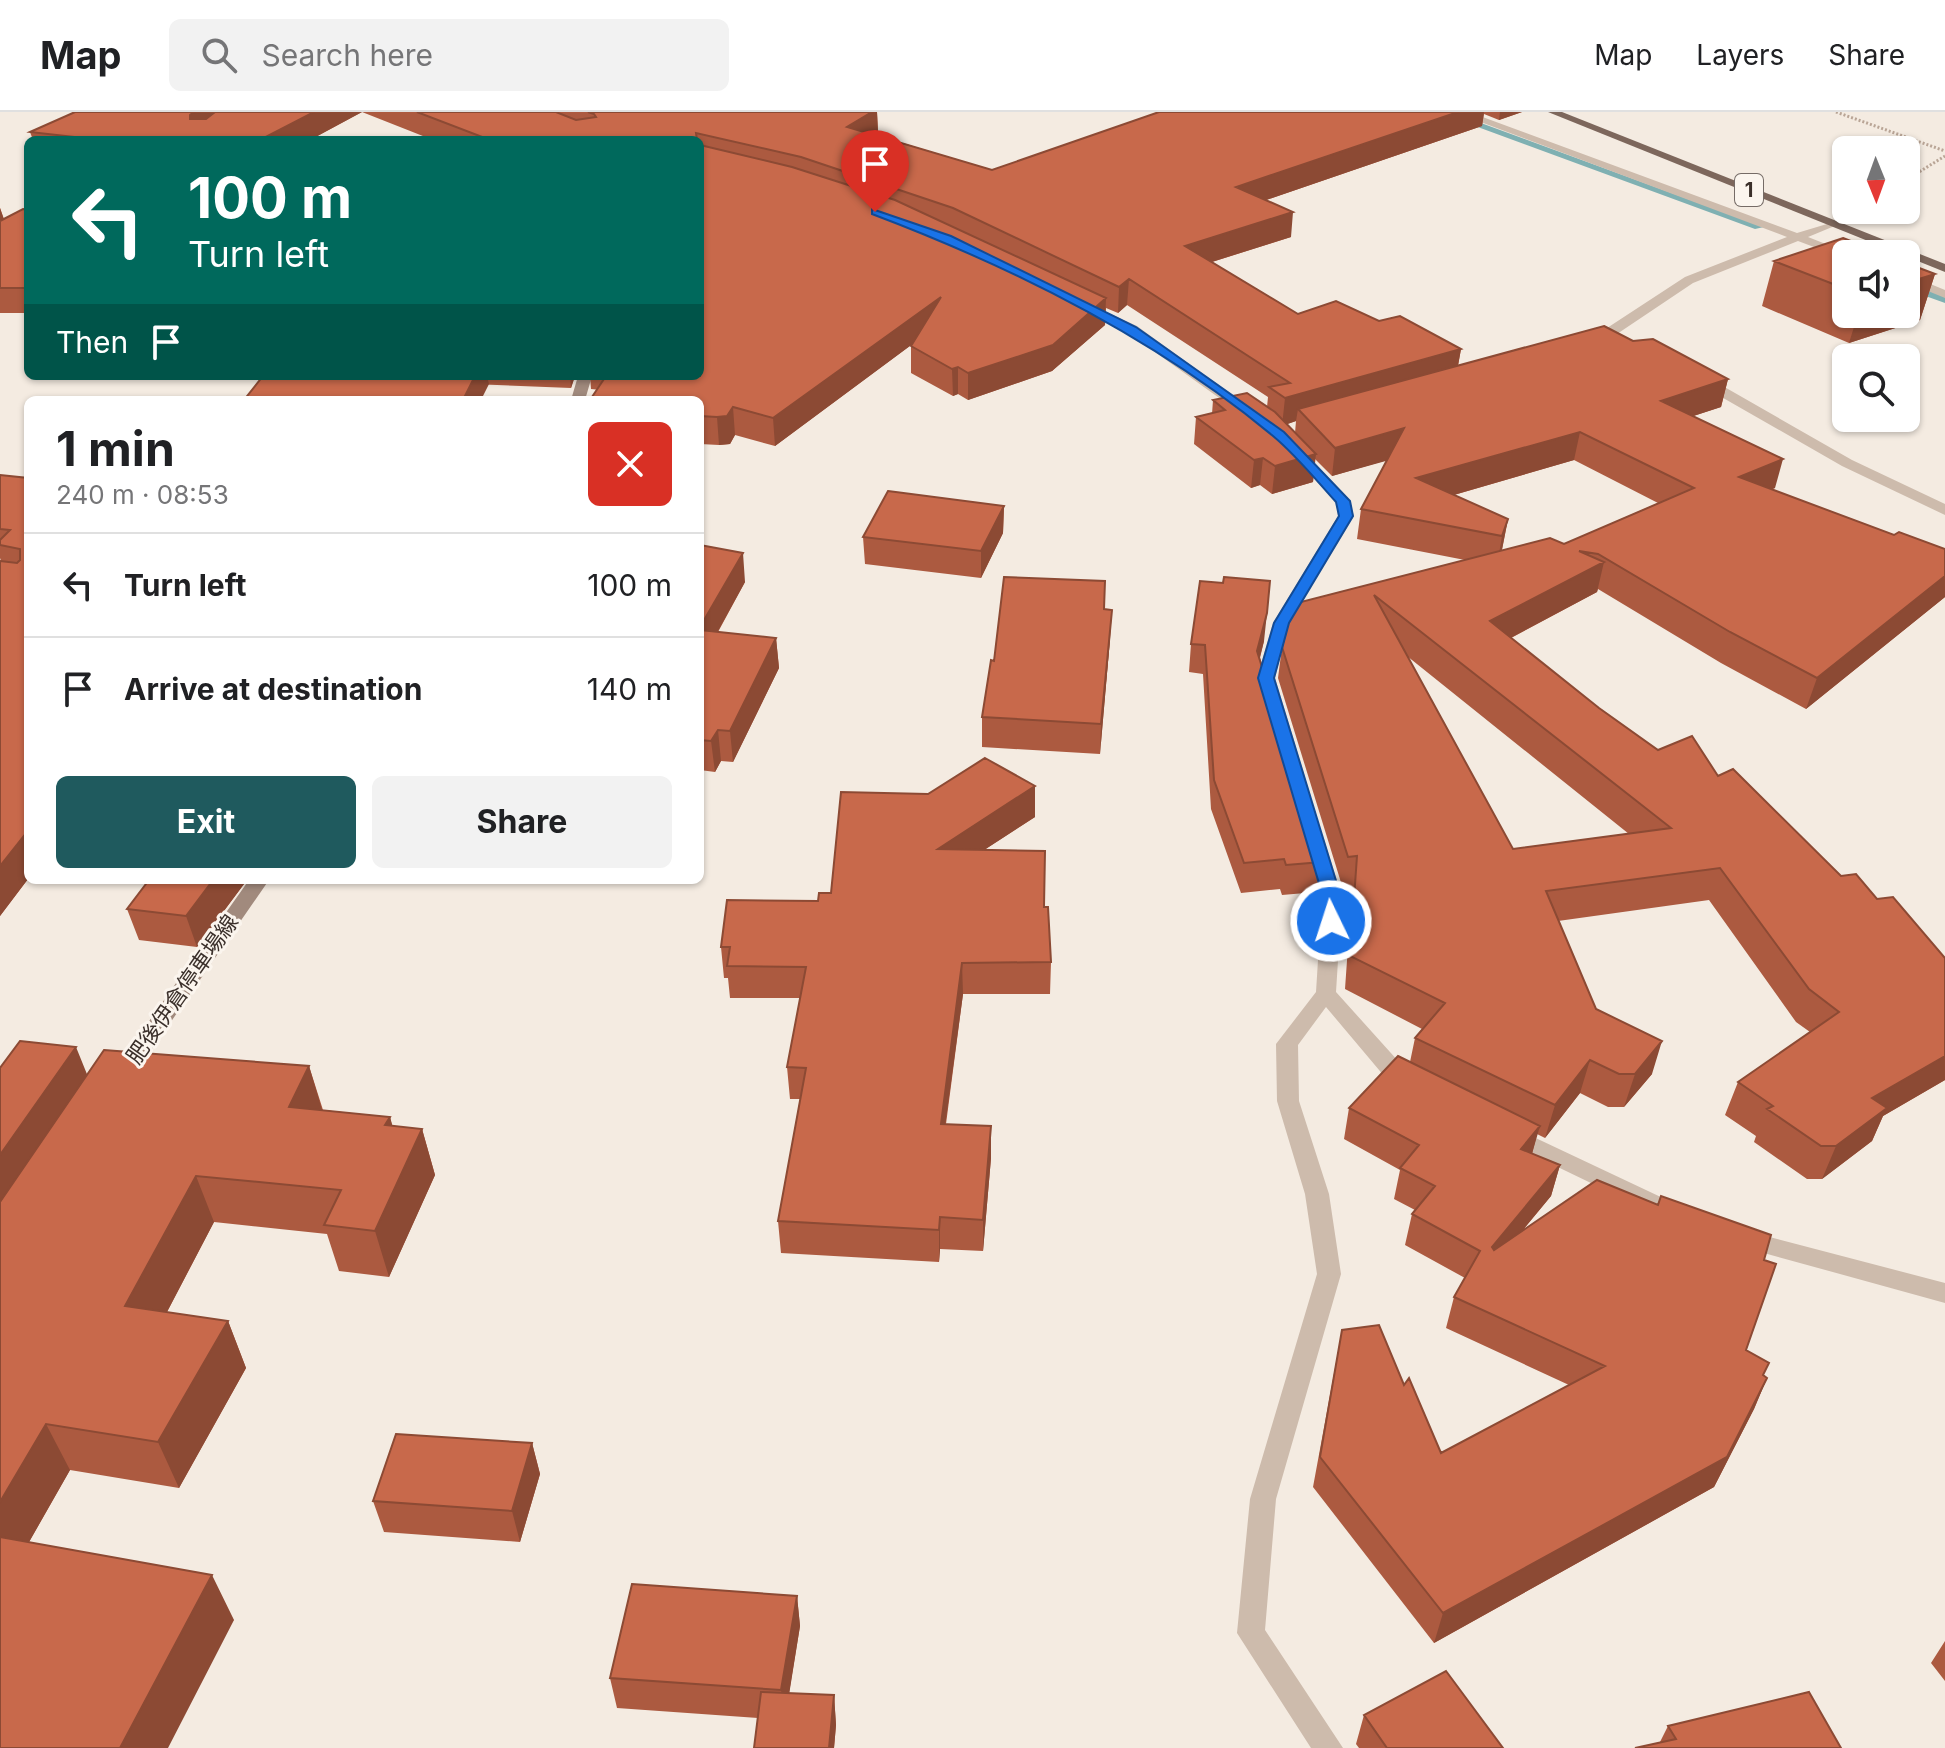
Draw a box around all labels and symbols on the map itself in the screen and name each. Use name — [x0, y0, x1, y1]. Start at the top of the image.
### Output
pin — [841, 130, 909, 212]
north arrow — [1832, 136, 1920, 224]
road number: 1 — [1735, 174, 1763, 206]
position arrow — [1289, 879, 1373, 963]
street label: 肥後伊倉停車場線 — [121, 909, 243, 1069]

